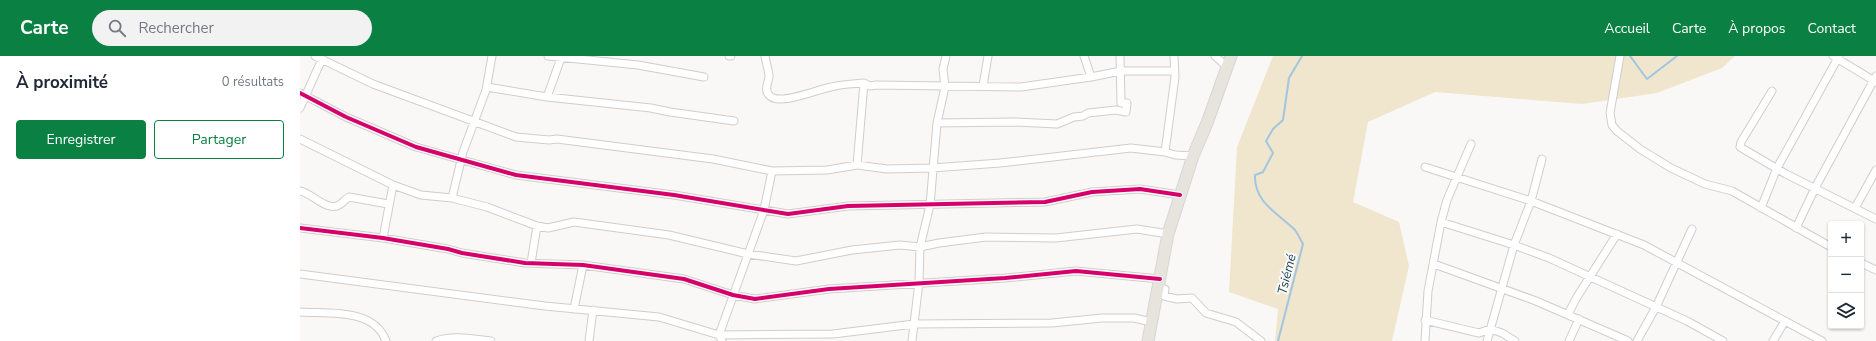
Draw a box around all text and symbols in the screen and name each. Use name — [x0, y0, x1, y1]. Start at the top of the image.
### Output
search box — [92, 10, 372, 46]
text: Carte — [20, 15, 68, 41]
icon: search — [106, 17, 128, 39]
text: Rechercher — [138, 18, 214, 38]
text: Accueil — [1604, 19, 1650, 38]
text: Carte — [1672, 19, 1706, 38]
text: À propos — [1728, 19, 1786, 38]
text: Contact — [1808, 19, 1856, 38]
text: À proximité — [16, 71, 108, 94]
text: 0 résultats — [222, 73, 284, 91]
button: Enregistrer — [16, 120, 146, 159]
button: Partager — [154, 120, 284, 159]
map controls — [1828, 221, 1864, 329]
button: + — [1828, 221, 1864, 257]
water label: Tsiémé — [1273, 252, 1301, 296]
button: − — [1828, 257, 1864, 293]
button: layers — [1828, 293, 1864, 329]

